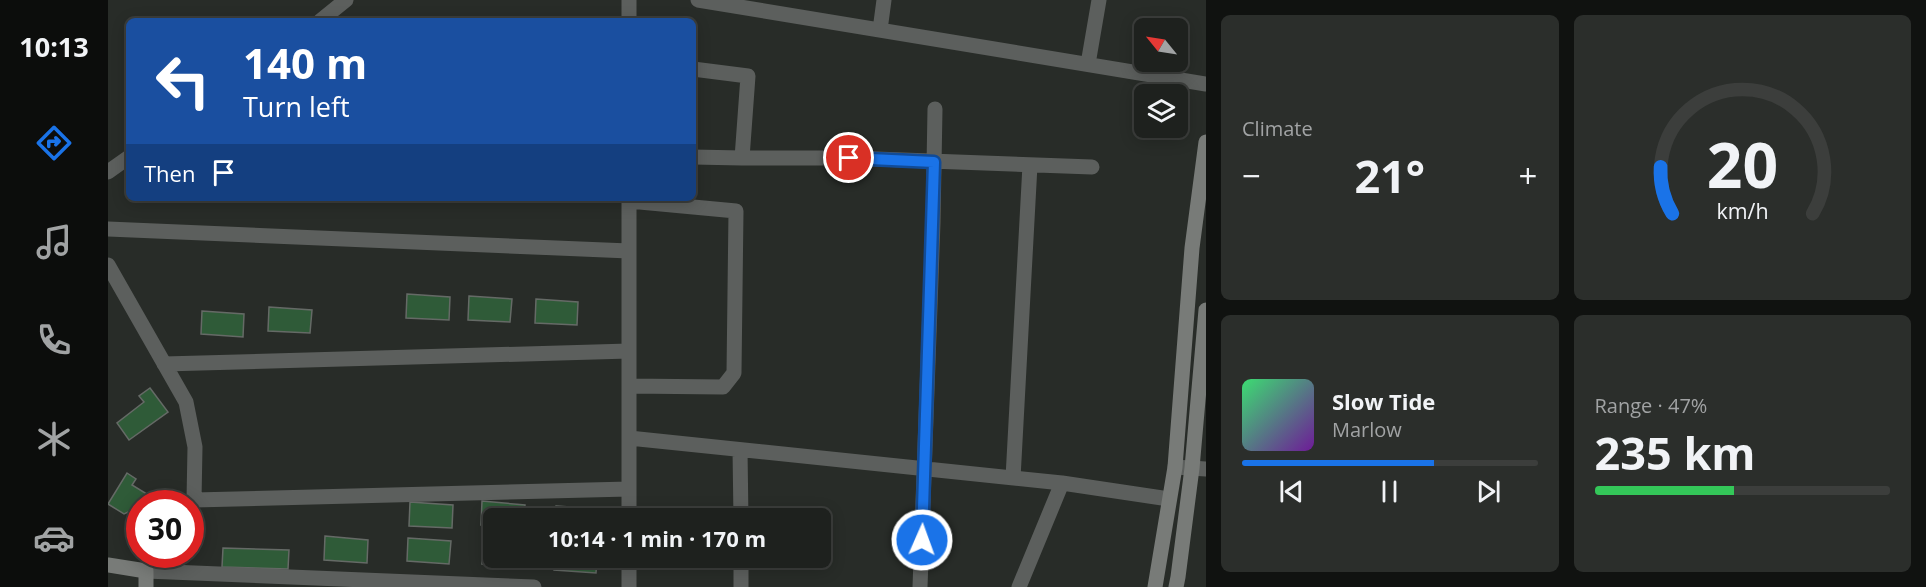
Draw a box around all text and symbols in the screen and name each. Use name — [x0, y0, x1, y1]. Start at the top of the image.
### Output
north arrow — [1134, 18, 1188, 72]
map controls — [1134, 18, 1188, 138]
text: 10:13 — [19, 28, 89, 65]
text: 140 m — [243, 34, 367, 91]
icon: left — [144, 42, 222, 120]
button: layers — [1134, 84, 1188, 138]
text: Turn left — [243, 88, 350, 125]
text: Climate — [1242, 115, 1313, 142]
text: 20 — [1707, 121, 1778, 206]
icon: directions — [33, 122, 75, 164]
pin — [823, 132, 874, 183]
icon: arrive — [832, 141, 865, 174]
text: 21° — [1354, 145, 1425, 206]
text: − — [1242, 153, 1261, 198]
text: + — [1519, 153, 1537, 198]
icon: arrive — [207, 156, 240, 189]
text: Then — [144, 158, 195, 188]
text: km/h — [1716, 197, 1768, 226]
icon: music — [33, 221, 75, 263]
icon: phone — [33, 319, 75, 361]
text: Slow Tide — [1332, 386, 1435, 416]
text: Range · 47% — [1595, 392, 1707, 419]
text: Marlow — [1332, 416, 1402, 443]
icon: climate — [33, 418, 75, 460]
text: 235 km — [1595, 422, 1755, 483]
icon: previous — [1275, 475, 1308, 508]
icon: pause — [1373, 475, 1406, 508]
icon: next — [1472, 475, 1505, 508]
speed limit sign: 30 — [126, 490, 204, 568]
position arrow — [890, 508, 954, 572]
icon: car — [33, 517, 75, 559]
text: 10:14 · 1 min · 170 m — [548, 523, 766, 553]

